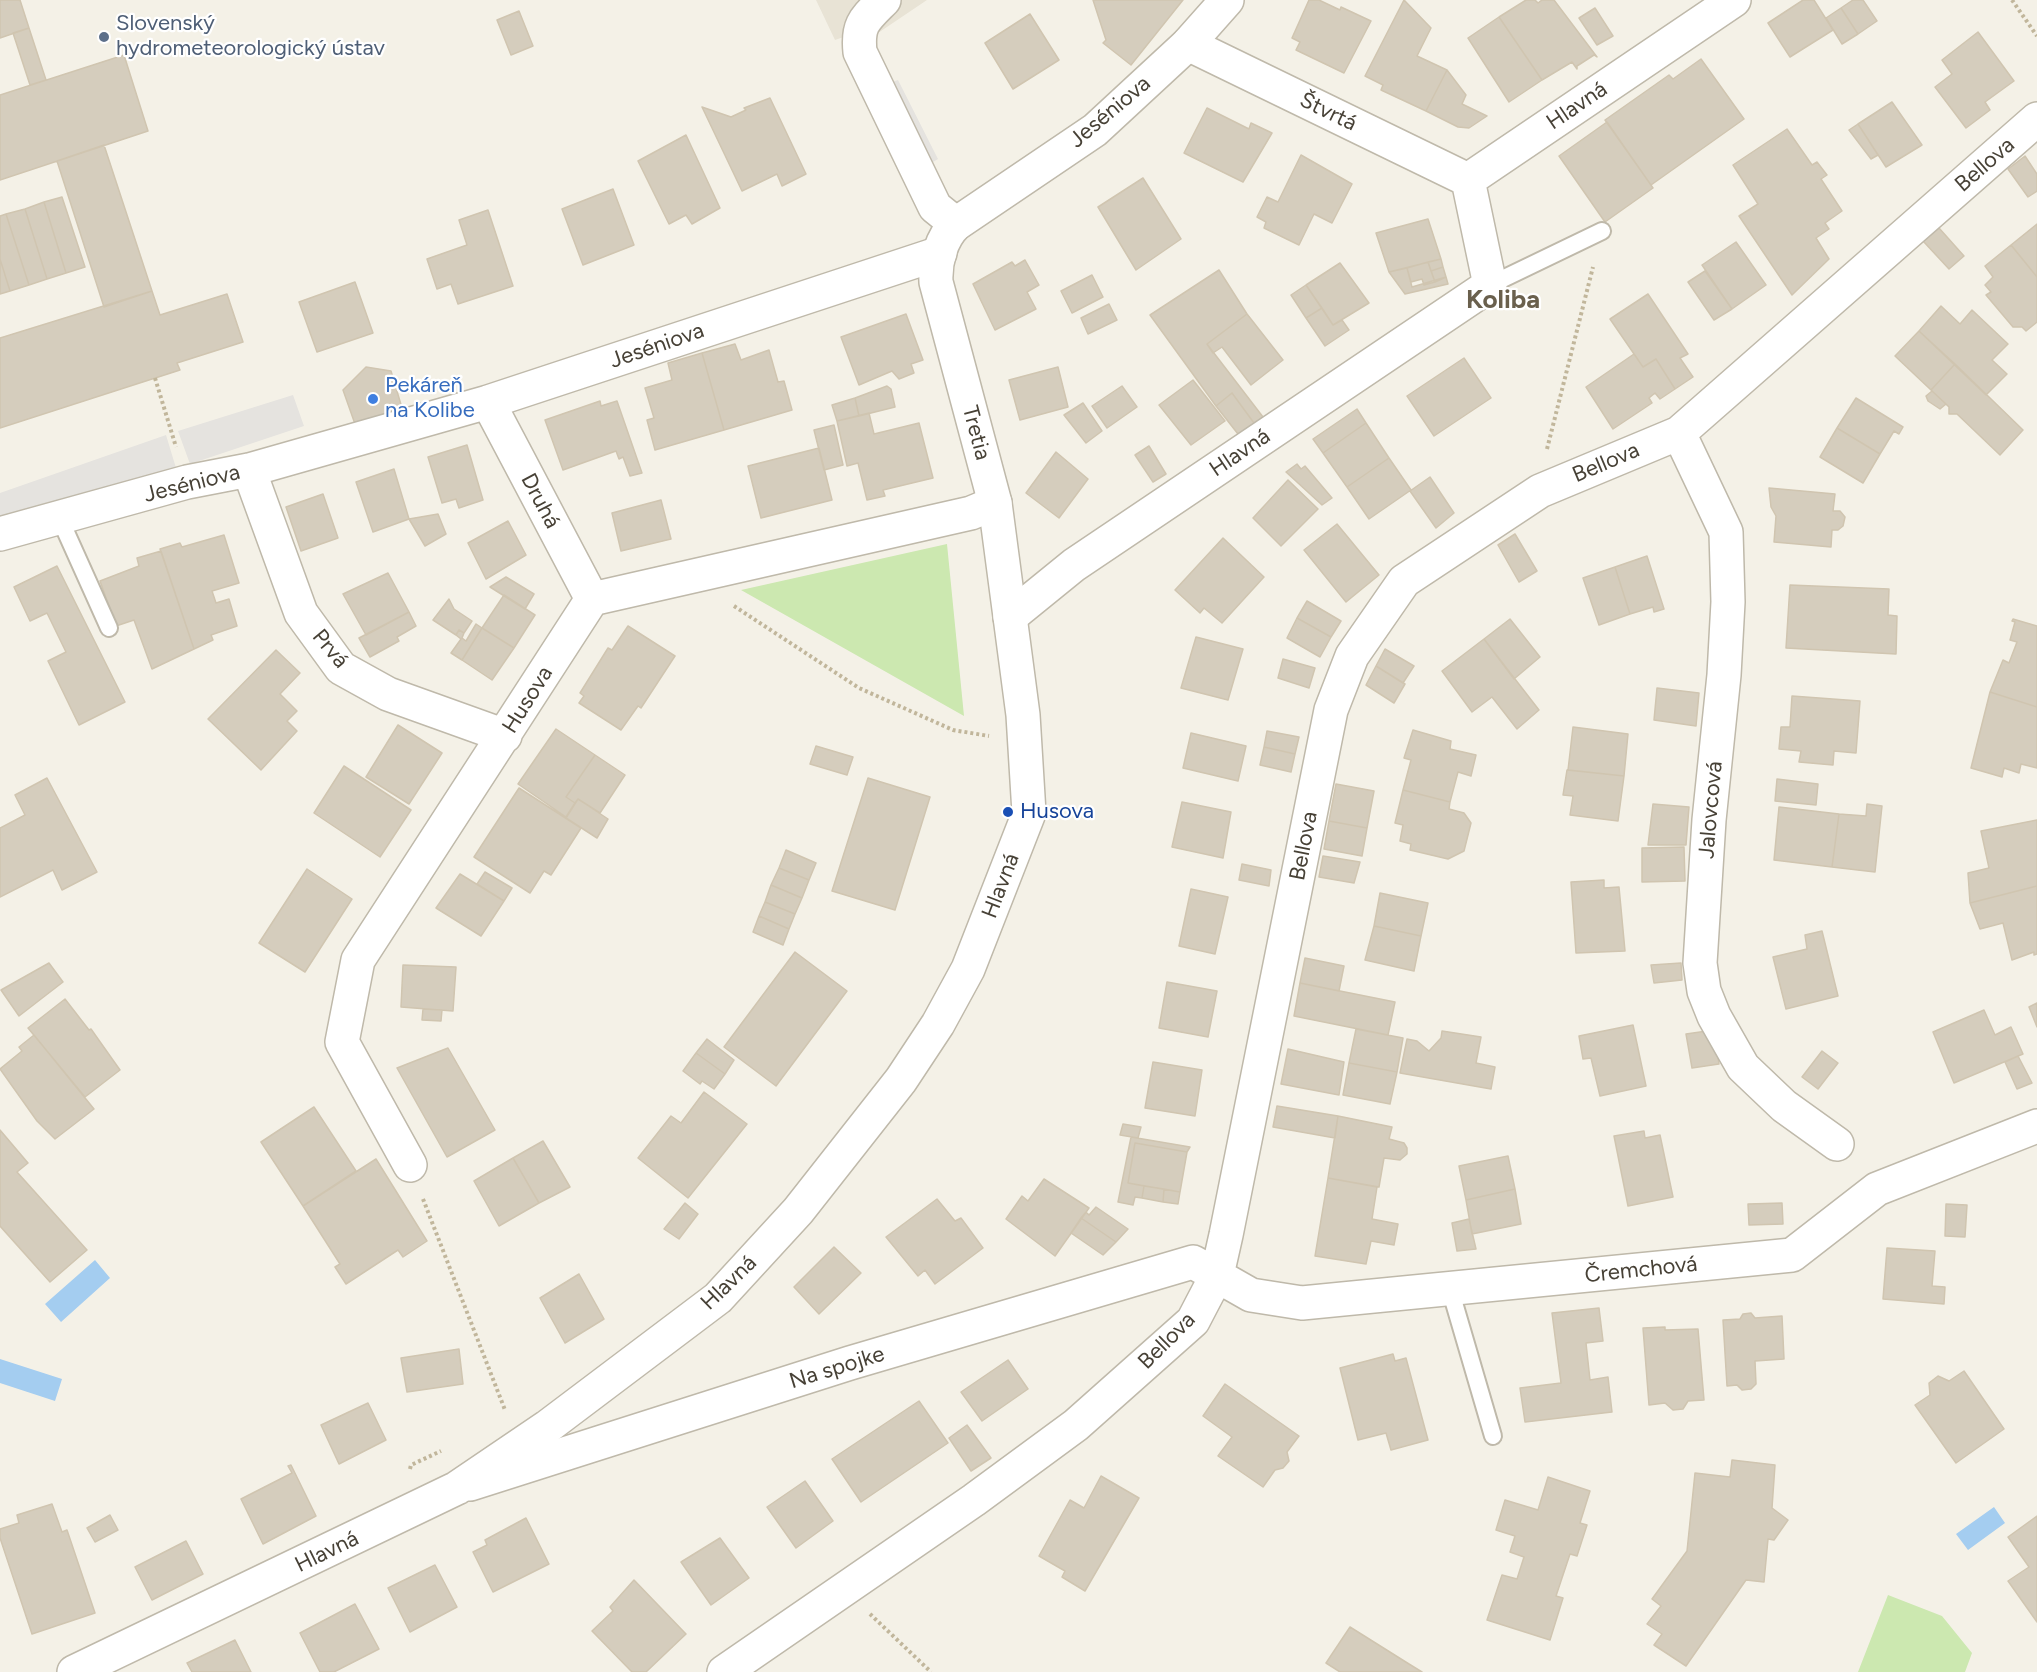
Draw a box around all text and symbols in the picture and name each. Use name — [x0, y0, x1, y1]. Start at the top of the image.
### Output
place label: Slovenský hydrometeorologický ústav — [116, 11, 385, 62]
marker: Slovenský hydrometeorologický ústav — [97, 30, 111, 44]
street label: Jeséniova — [1064, 70, 1156, 154]
street label: Hlavná — [1542, 76, 1612, 136]
street label: Štvrtá — [1295, 87, 1361, 137]
street label: Bellova — [1950, 132, 2020, 198]
district label: Koliba — [1466, 284, 1540, 316]
street label: Jeséniova — [606, 318, 708, 374]
place label: Pekáreň na Kolibe — [385, 373, 475, 424]
marker: Pekáreň na Kolibe — [366, 392, 380, 406]
street label: Tretia — [956, 403, 996, 463]
street label: Hlavná — [1205, 423, 1275, 483]
street label: Bellova — [1569, 437, 1643, 489]
street label: Jeséniova — [141, 459, 243, 509]
street label: Druhá — [515, 469, 565, 533]
street label: Prvá — [306, 624, 354, 674]
street label: Husova — [497, 662, 559, 738]
street label: Jalovcová — [1694, 760, 1728, 860]
place label: Husova — [1020, 799, 1094, 825]
marker: Husova — [1001, 805, 1015, 819]
street label: Bellova — [1284, 809, 1324, 883]
street label: Hlavná — [977, 850, 1025, 922]
street label: Hlavná — [696, 1250, 762, 1316]
street label: Čremchová — [1583, 1251, 1699, 1289]
street label: Bellova — [1133, 1307, 1201, 1375]
street label: Na spojke — [786, 1341, 888, 1395]
street label: Hlavná — [291, 1525, 363, 1579]

